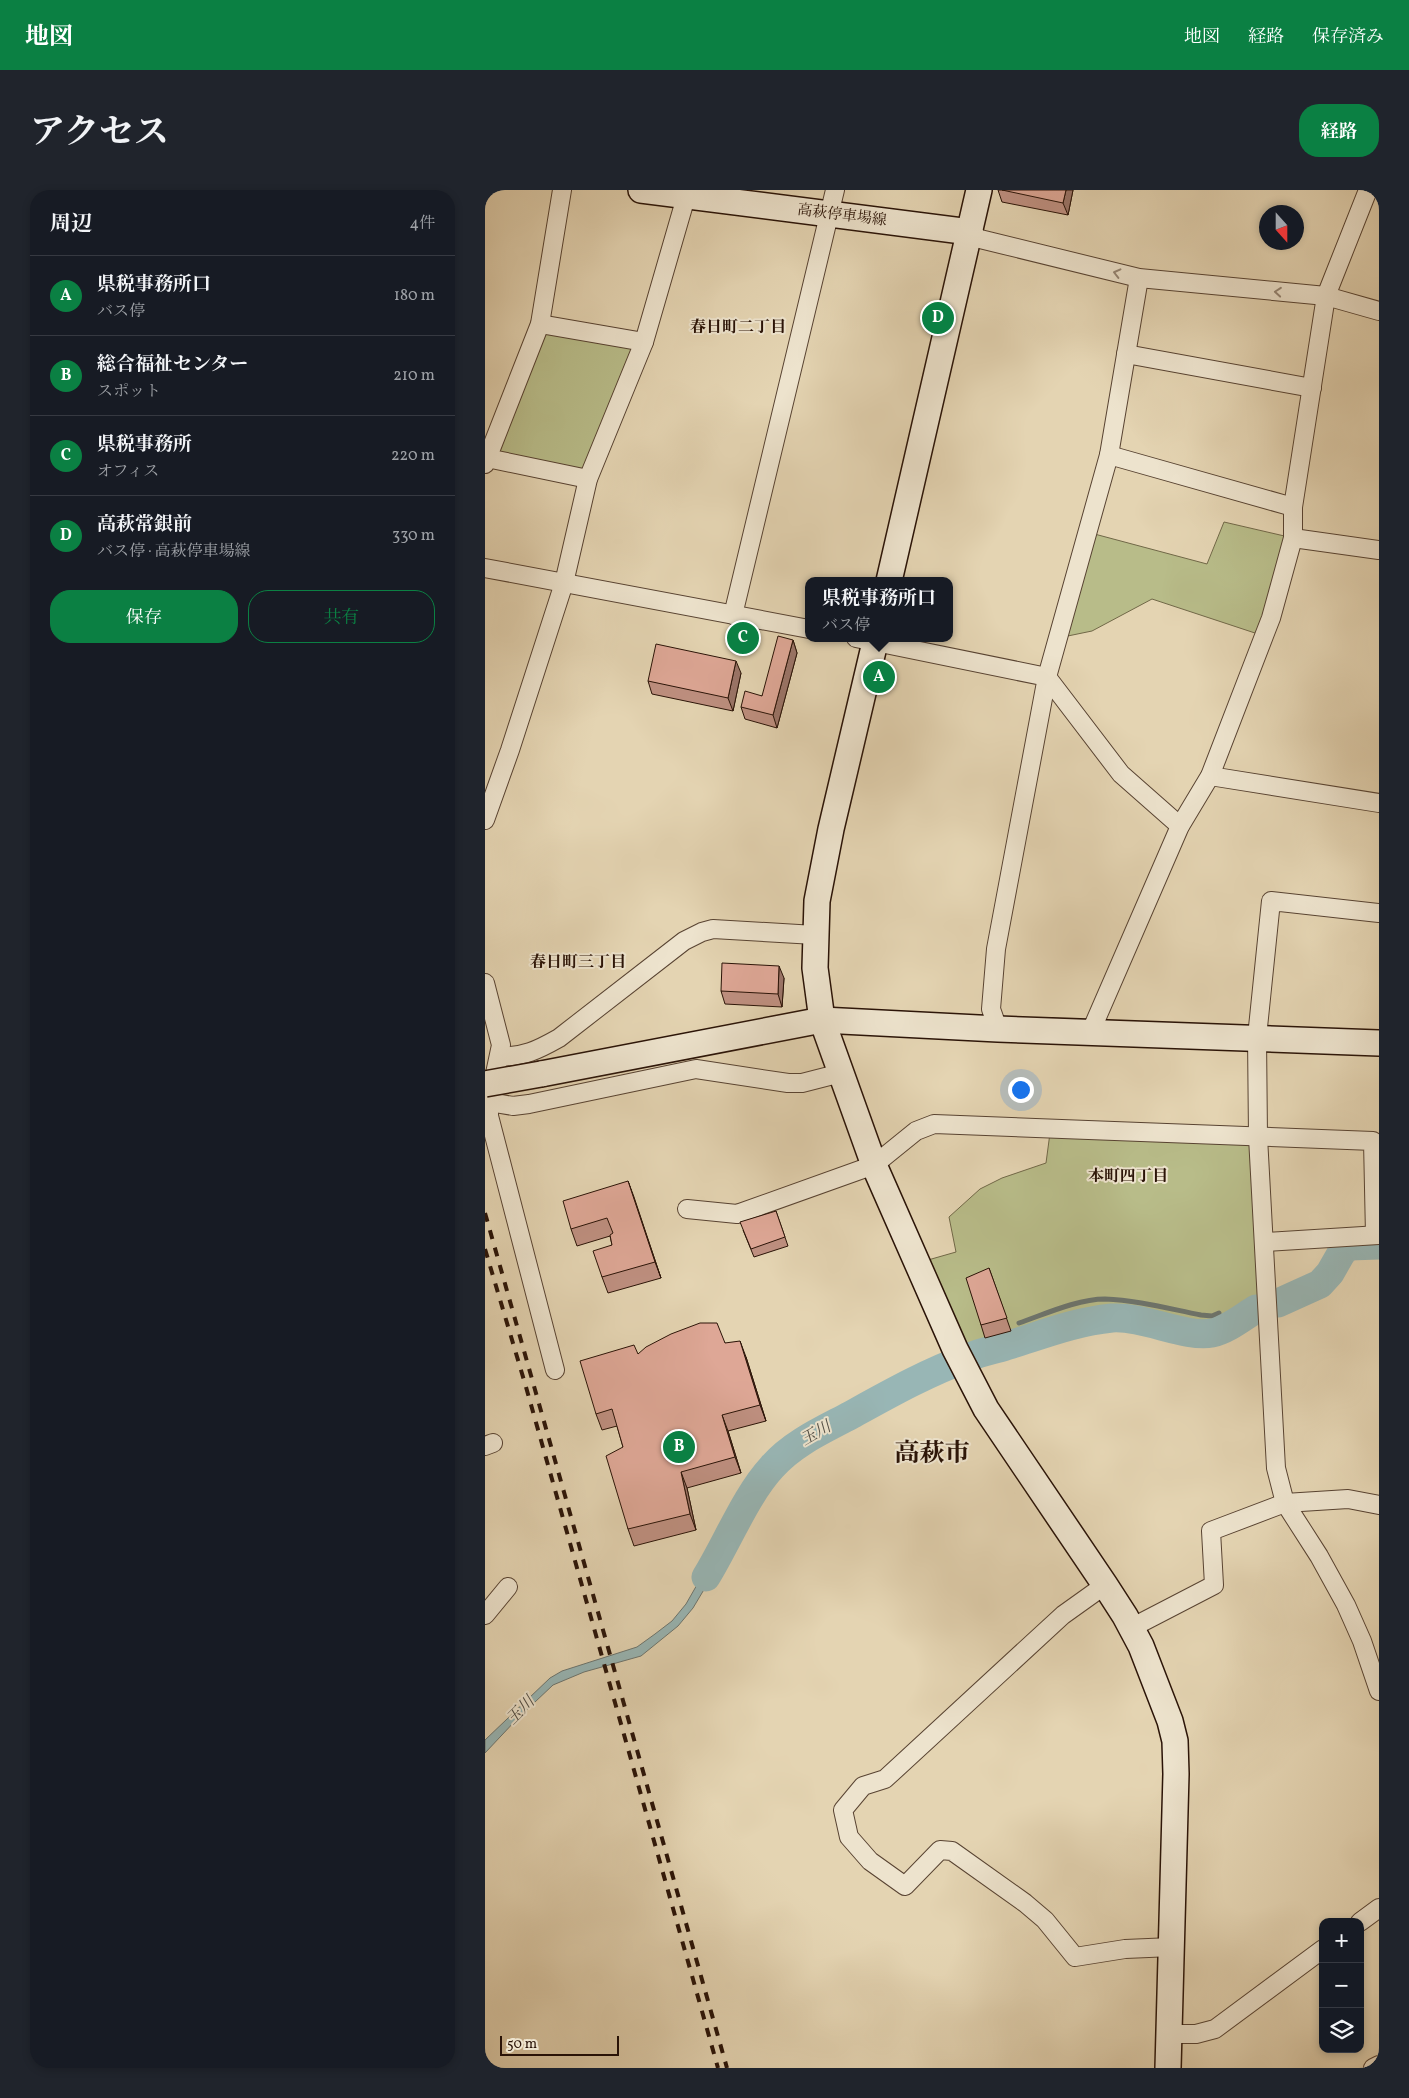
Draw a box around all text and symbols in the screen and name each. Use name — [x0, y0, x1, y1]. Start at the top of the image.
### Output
text: 地図 — [25, 21, 73, 55]
text: 地図 — [1184, 25, 1220, 50]
text: 経路 — [1248, 25, 1284, 50]
text: 保存済み — [1312, 25, 1384, 50]
button: 経路 — [1299, 104, 1379, 157]
text: アクセス — [30, 110, 169, 158]
street label: 高萩停車場線 — [796, 200, 888, 232]
north arrow — [1259, 205, 1304, 250]
text: 周辺 — [50, 210, 92, 239]
text: 4件 — [409, 213, 435, 235]
one-way arrow — [1112, 268, 1121, 279]
text: 県税事務所口 — [97, 272, 211, 298]
text: A — [60, 285, 72, 307]
text: 180 m — [394, 285, 435, 307]
one-way arrow — [1274, 286, 1282, 297]
pin: D — [922, 299, 954, 337]
text: バス停 — [97, 301, 145, 323]
district label: 春日町二丁目 — [690, 317, 786, 339]
text: 総合福祉センター — [97, 352, 248, 378]
text: B — [61, 365, 71, 387]
text: 210 m — [393, 365, 435, 387]
text: スポット — [97, 381, 161, 403]
text: 県税事務所 — [97, 432, 192, 458]
text: C — [61, 445, 71, 467]
text: 220 m — [391, 445, 435, 467]
text: オフィス — [97, 461, 159, 483]
text: 高萩常銀前 — [97, 512, 192, 538]
text: D — [60, 525, 72, 547]
text: 330 m — [392, 525, 435, 547]
text: バス停 · 高萩停車場線 — [97, 541, 251, 563]
popup — [805, 577, 953, 642]
text: 県税事務所口 — [822, 586, 936, 612]
button: 保存 — [50, 590, 238, 643]
button: 共有 — [248, 590, 435, 643]
text: バス停 — [822, 615, 870, 637]
pin: C — [727, 619, 759, 657]
pin: A — [863, 658, 895, 696]
district label: 春日町三丁目 — [530, 952, 626, 974]
your location — [1008, 1077, 1034, 1103]
district label: 本町四丁目 — [1088, 1166, 1168, 1188]
water label: 玉川 — [797, 1415, 837, 1452]
pin: B — [663, 1428, 695, 1466]
district label: 高萩市 — [894, 1437, 970, 1472]
water label: 玉川 — [502, 1690, 542, 1730]
map controls — [1319, 1918, 1364, 2053]
button: + — [1319, 1918, 1364, 1963]
button: − — [1319, 1963, 1364, 2008]
button: layers — [1319, 2008, 1364, 2053]
scale bar — [500, 2033, 619, 2056]
text: 50 m — [507, 2035, 537, 2054]

